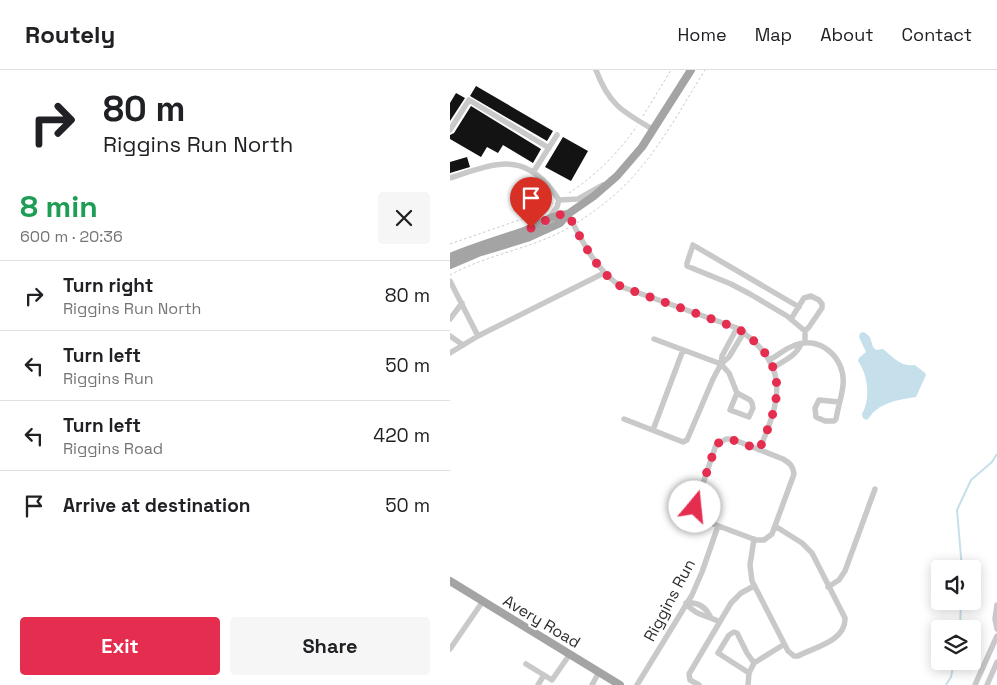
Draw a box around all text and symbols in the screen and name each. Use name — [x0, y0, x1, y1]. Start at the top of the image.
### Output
text: Routely — [25, 19, 115, 50]
text: Home — [678, 23, 727, 46]
text: Map — [755, 23, 792, 46]
text: About — [820, 23, 874, 46]
text: Contact — [902, 23, 972, 46]
text: 80 m — [103, 87, 185, 131]
icon: right — [20, 90, 85, 155]
text: Riggins Run North — [103, 130, 293, 158]
pin — [510, 177, 552, 228]
icon: arrive — [517, 184, 545, 212]
text: 8 min — [20, 187, 98, 226]
button: close — [378, 192, 430, 244]
text: 600 m · 20:36 — [20, 226, 123, 247]
text: Turn right — [63, 273, 153, 298]
icon: right — [20, 282, 48, 310]
text: 80 m — [385, 283, 430, 308]
text: Riggins Run North — [63, 298, 201, 319]
text: Turn left — [63, 343, 141, 368]
icon: left — [20, 352, 48, 380]
text: 50 m — [385, 353, 430, 378]
text: Riggins Run — [63, 368, 154, 389]
text: Turn left — [63, 413, 141, 438]
icon: left — [20, 422, 48, 450]
text: 420 m — [373, 423, 430, 448]
text: Riggins Road — [63, 438, 163, 459]
position arrow — [668, 480, 720, 532]
icon: arrive — [20, 492, 48, 520]
text: Arrive at destination — [63, 493, 251, 518]
text: 50 m — [385, 493, 430, 518]
street label: Riggins Run — [639, 555, 700, 645]
map controls — [931, 560, 981, 670]
button: sound — [931, 560, 981, 610]
street label: Avery Road — [499, 590, 584, 653]
button: Exit — [20, 617, 220, 675]
button: Share — [230, 617, 430, 675]
button: layers — [931, 620, 981, 670]

